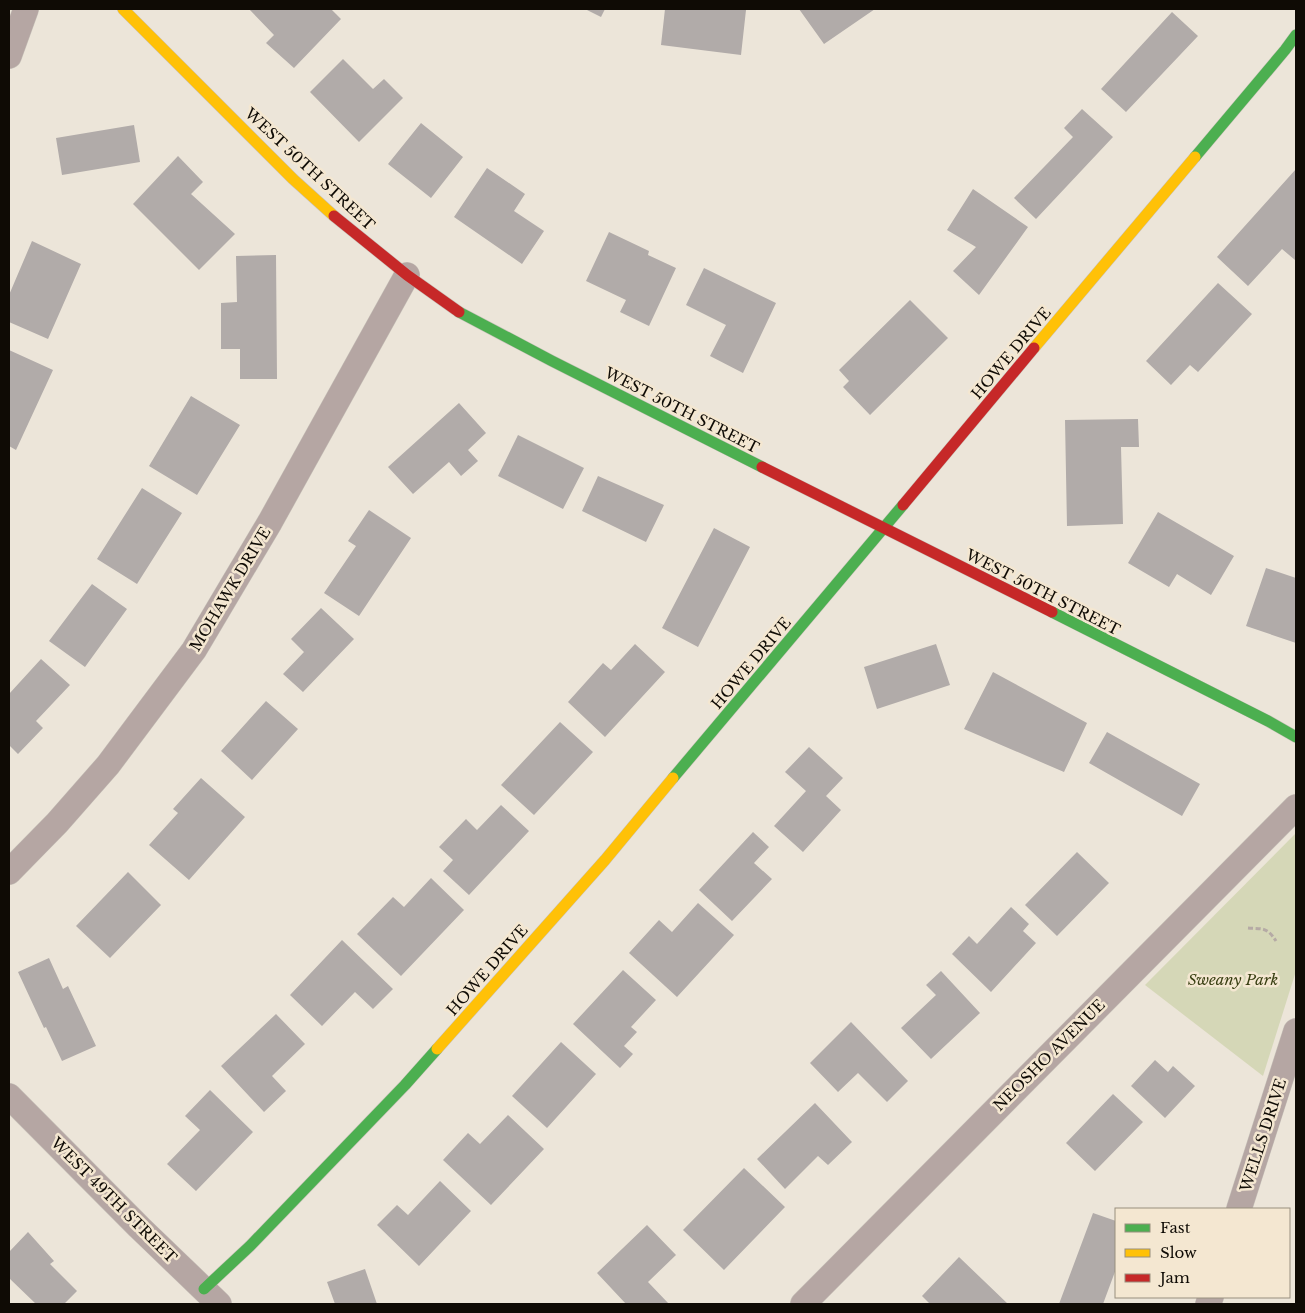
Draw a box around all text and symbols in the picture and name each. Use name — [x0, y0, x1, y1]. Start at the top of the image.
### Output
street label: WEST 50TH STREET — [240, 103, 379, 234]
street label: HOWE DRIVE — [967, 303, 1055, 403]
street label: WEST 50TH STREET — [601, 362, 762, 457]
street label: MOHAWK DRIVE — [185, 523, 275, 655]
street label: WEST 50TH STREET — [962, 544, 1123, 639]
street label: HOWE DRIVE — [707, 613, 795, 713]
street label: HOWE DRIVE — [442, 921, 532, 1019]
park label: Sweany Park — [1188, 970, 1278, 989]
street label: NEOSHO AVENUE — [989, 995, 1109, 1115]
street label: WELLS DRIVE — [1235, 1076, 1290, 1195]
street label: WEST 49TH STREET — [47, 1133, 181, 1267]
legend — [1115, 1208, 1290, 1298]
text: Fast — [1160, 1218, 1191, 1237]
text: Slow — [1160, 1243, 1197, 1262]
text: Jam — [1158, 1268, 1190, 1287]

